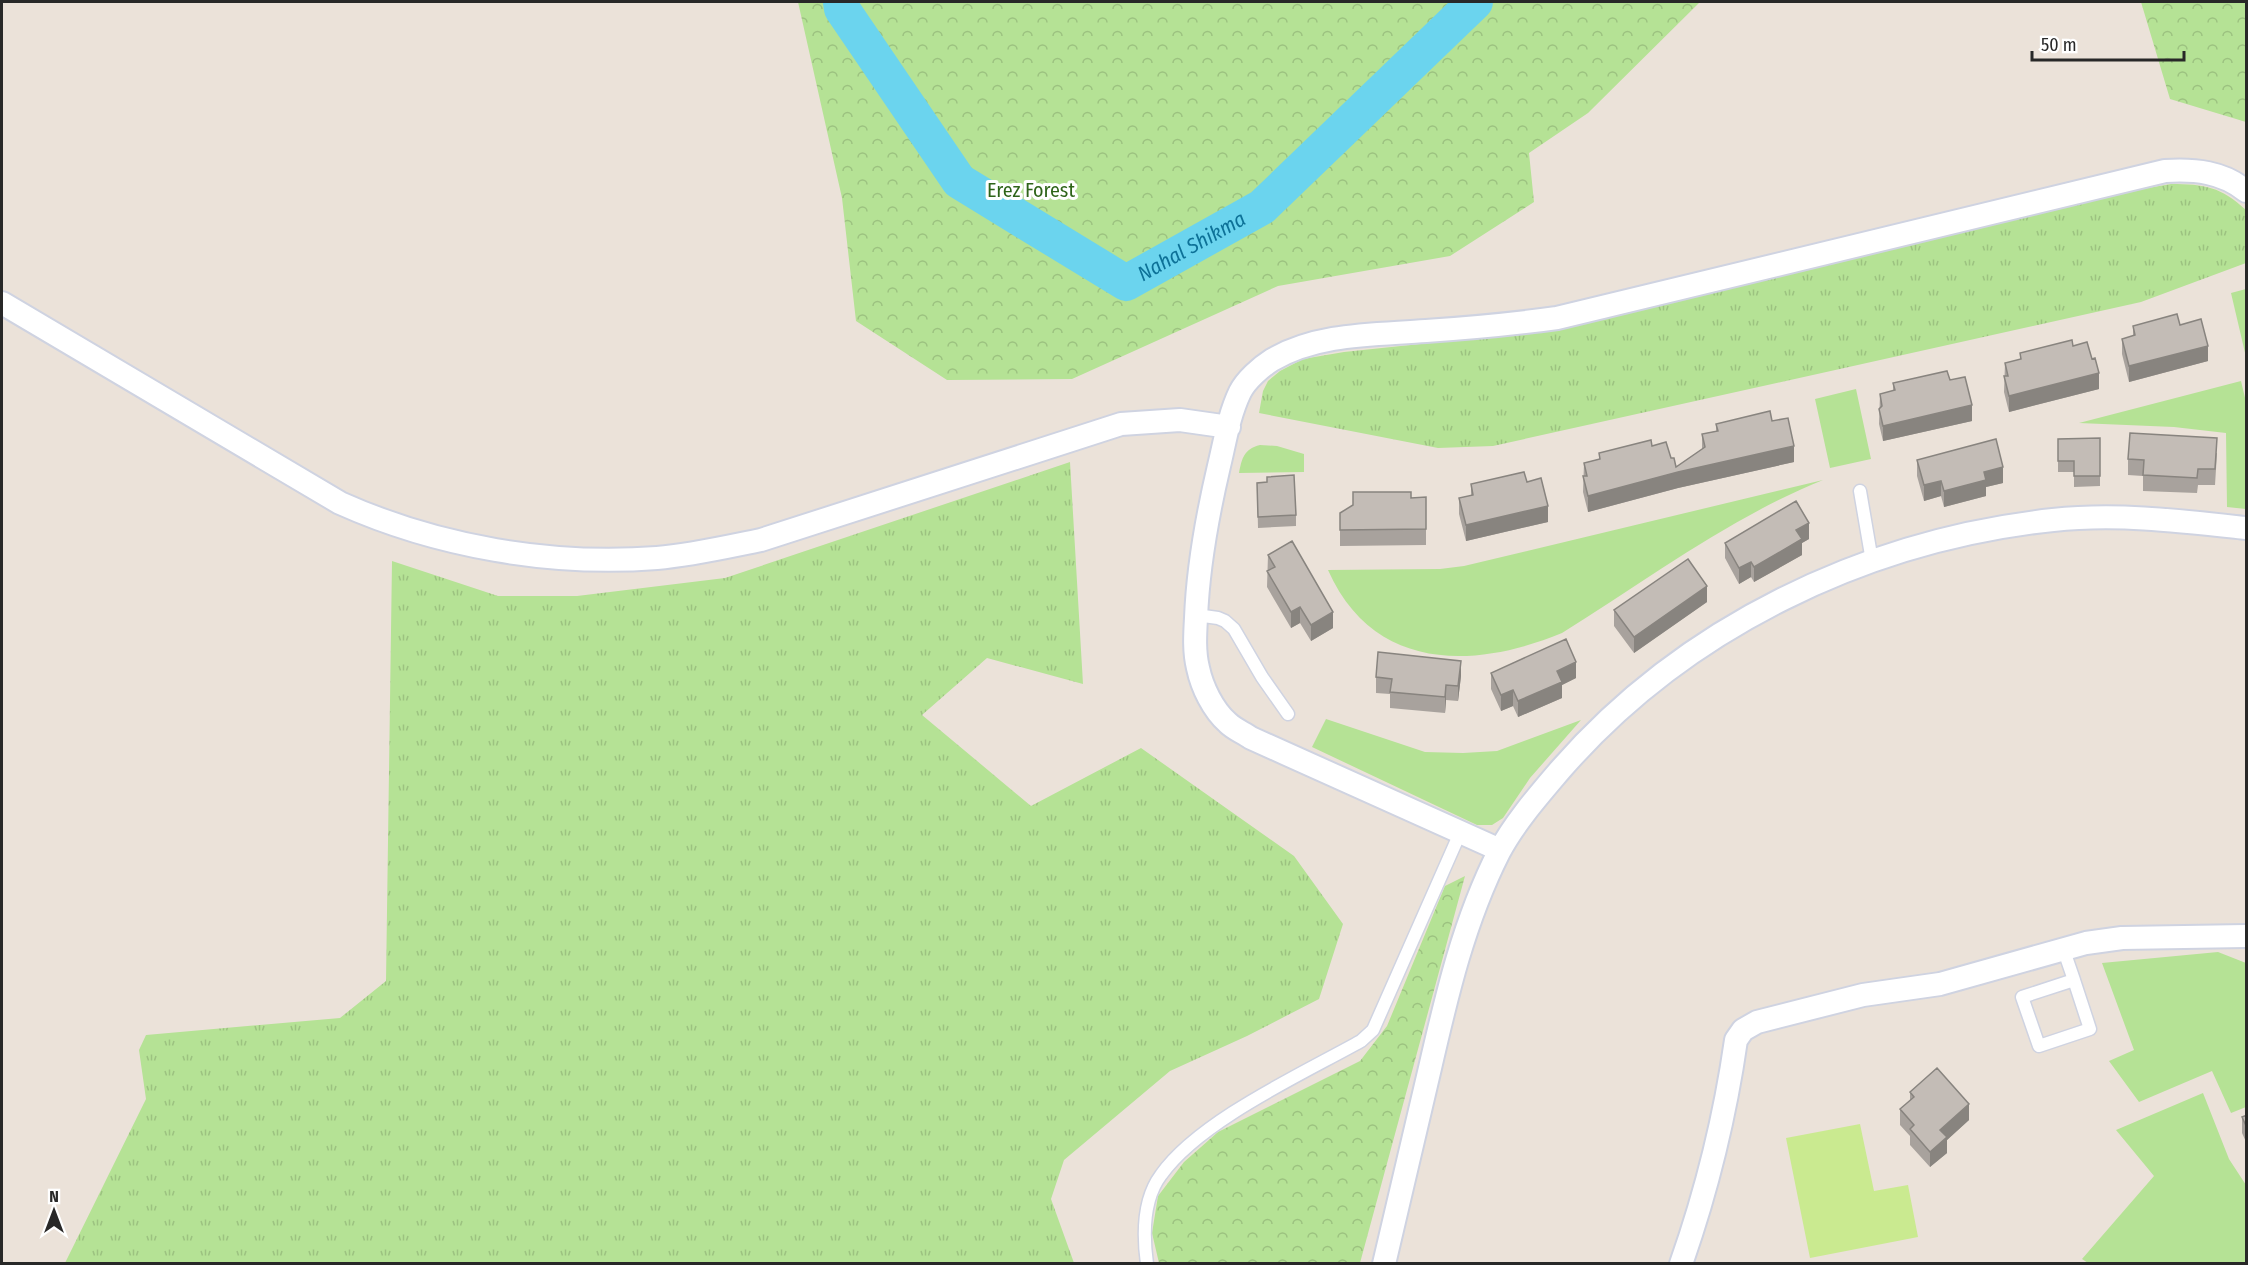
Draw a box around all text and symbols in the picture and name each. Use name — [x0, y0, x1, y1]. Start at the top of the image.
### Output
scale bar — [2032, 24, 2184, 62]
text: 50 m — [2041, 34, 2077, 56]
park label: Erez Forest — [987, 178, 1075, 202]
water label: Nahal Shikma — [1133, 206, 1250, 287]
north arrow — [24, 1181, 84, 1241]
text: N — [49, 1187, 59, 1206]

